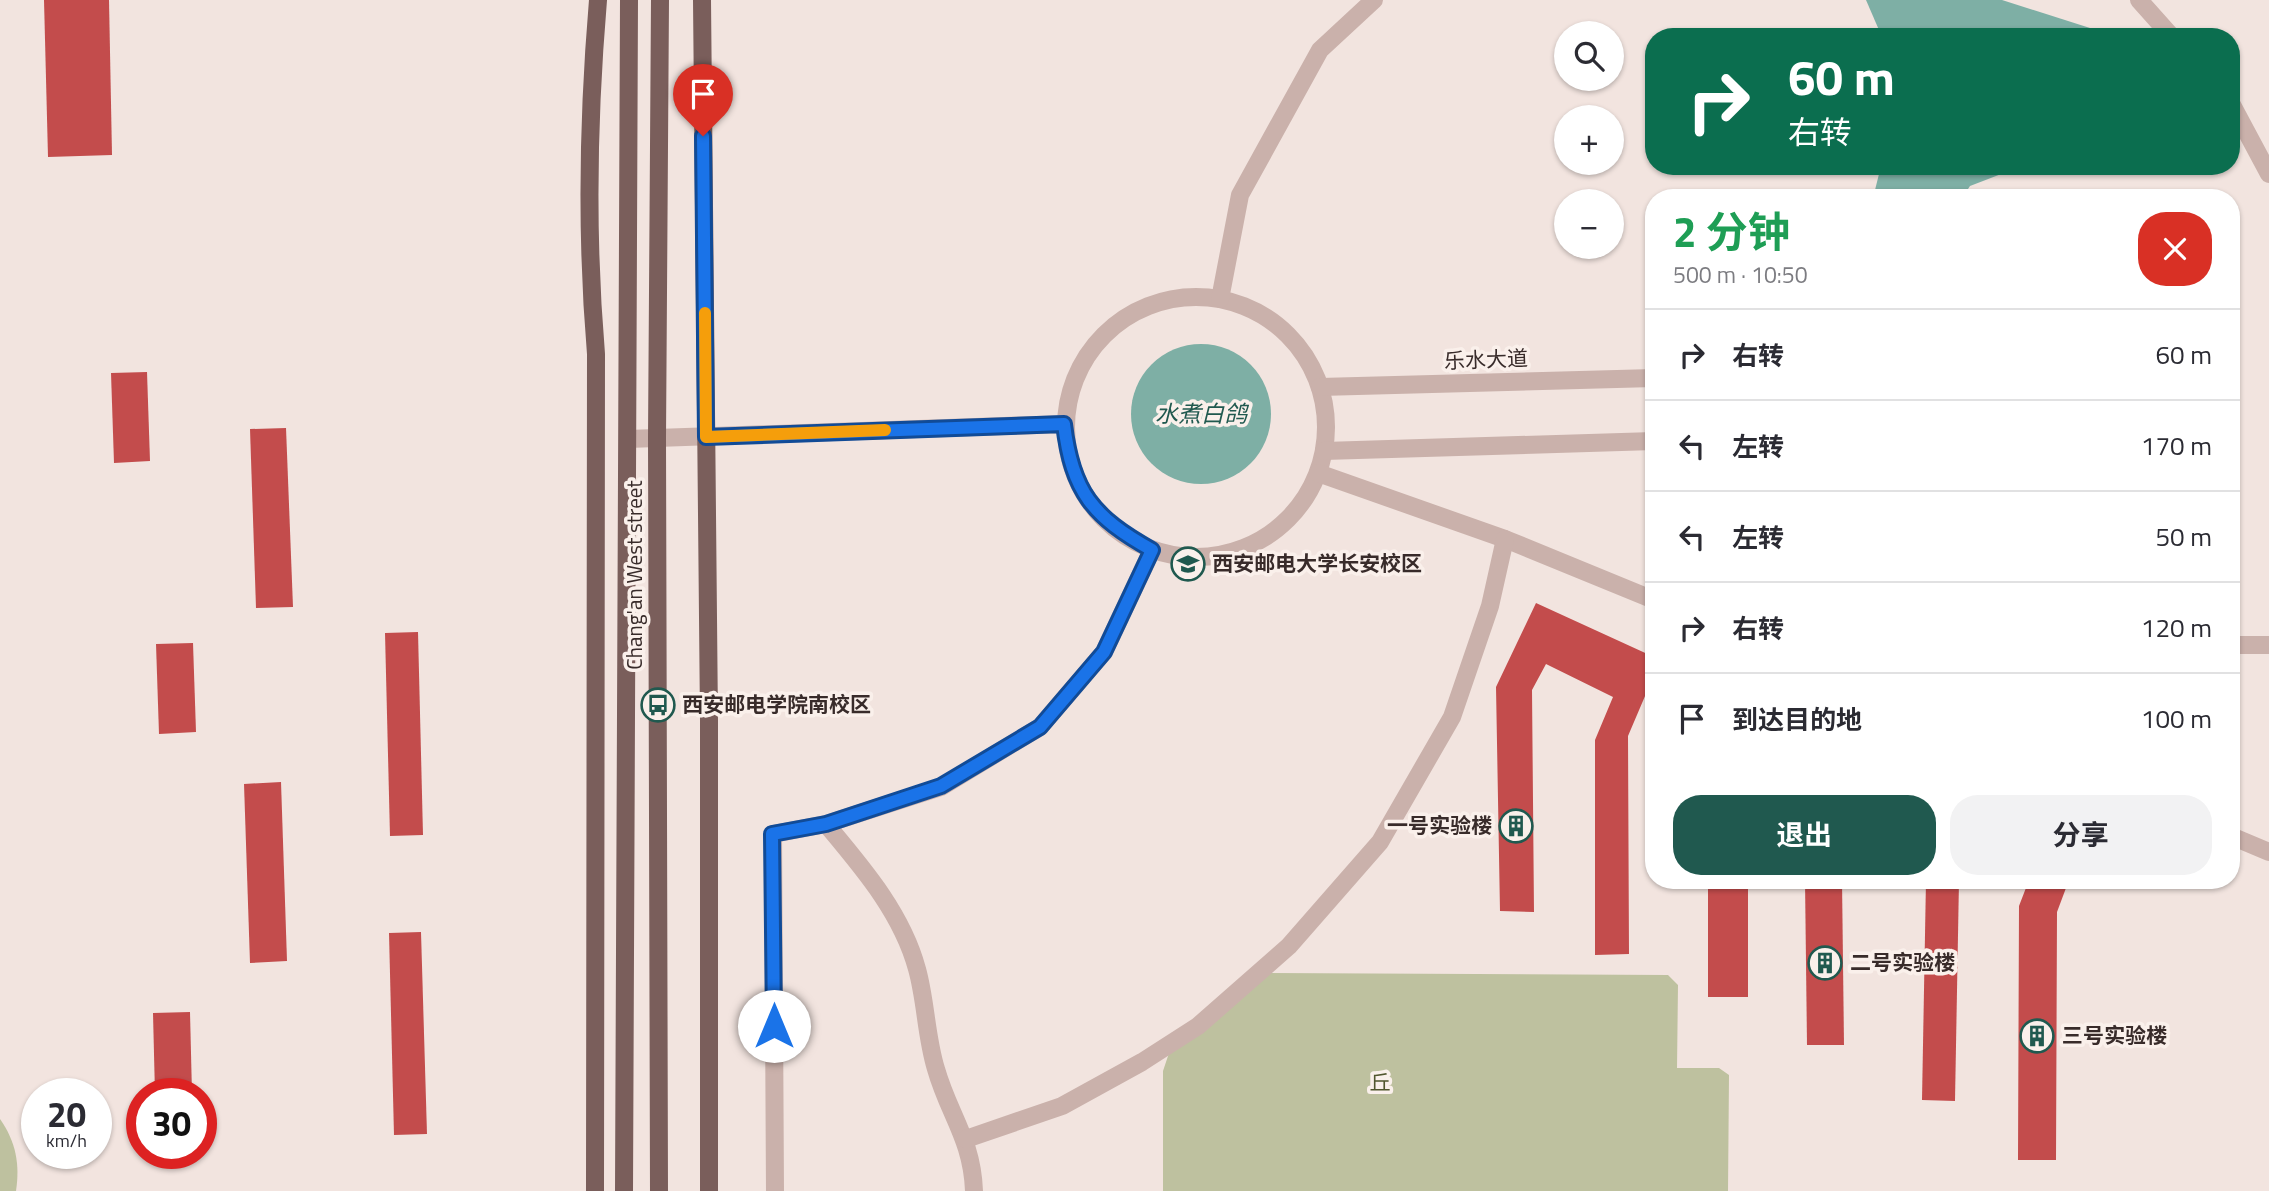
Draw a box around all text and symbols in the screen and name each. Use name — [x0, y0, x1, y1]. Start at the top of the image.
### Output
map controls — [1554, 21, 1624, 259]
button: search — [1554, 21, 1624, 91]
text: 60 m — [1788, 39, 1895, 114]
icon: right — [1673, 56, 1764, 147]
pin — [673, 64, 733, 136]
icon: arrive — [684, 75, 722, 113]
button: + — [1554, 105, 1624, 175]
text: 右转 — [1788, 108, 1852, 156]
button: − — [1554, 189, 1624, 259]
text: 2 分钟 — [1673, 199, 1790, 263]
button: close — [2138, 212, 2212, 286]
text: 500 m · 10:50 — [1673, 257, 1808, 292]
text: 60 m — [2155, 335, 2212, 374]
icon: right — [1673, 336, 1711, 374]
text: 右转 — [1732, 336, 1784, 375]
street label: 乐水大道 — [1443, 342, 1528, 376]
water label: 水煮白鸽 — [1155, 396, 1250, 431]
text: 170 m — [2141, 426, 2212, 465]
icon: left — [1673, 427, 1711, 465]
text: 左转 — [1732, 427, 1784, 466]
street label: Chang'an West street — [618, 480, 650, 670]
text: 50 m — [2155, 517, 2212, 556]
icon: left — [1673, 518, 1711, 556]
text: 左转 — [1732, 518, 1784, 557]
school or university icon: 西安邮电大学长安校区 — [1169, 545, 1207, 583]
place label: 西安邮电大学长安校区 — [1212, 547, 1422, 579]
text: 120 m — [2141, 608, 2212, 647]
icon: right — [1673, 609, 1711, 647]
text: 右转 — [1732, 609, 1784, 648]
bus stop icon: 西安邮电学院南校区 — [639, 686, 677, 724]
place label: 西安邮电学院南校区 — [682, 688, 871, 720]
text: 100 m — [2141, 699, 2212, 738]
icon: arrive — [1673, 700, 1711, 738]
text: 到达目的地 — [1732, 700, 1862, 739]
button: 退出 — [1673, 795, 1936, 875]
button: 分享 — [1950, 795, 2212, 875]
building icon: 一号实验楼 — [1497, 807, 1535, 845]
place label: 一号实验楼 — [1387, 809, 1492, 841]
building icon: 二号实验楼 — [1806, 944, 1844, 982]
place label: 二号实验楼 — [1850, 946, 1955, 978]
position arrow — [737, 989, 811, 1063]
building icon: 三号实验楼 — [2018, 1017, 2056, 1055]
place label: 三号实验楼 — [2062, 1019, 2167, 1051]
park label: 丘 — [1370, 1066, 1391, 1098]
speed limit sign: 30 — [126, 1078, 217, 1169]
text: 20 — [47, 1087, 86, 1141]
text: km/h — [46, 1127, 87, 1154]

